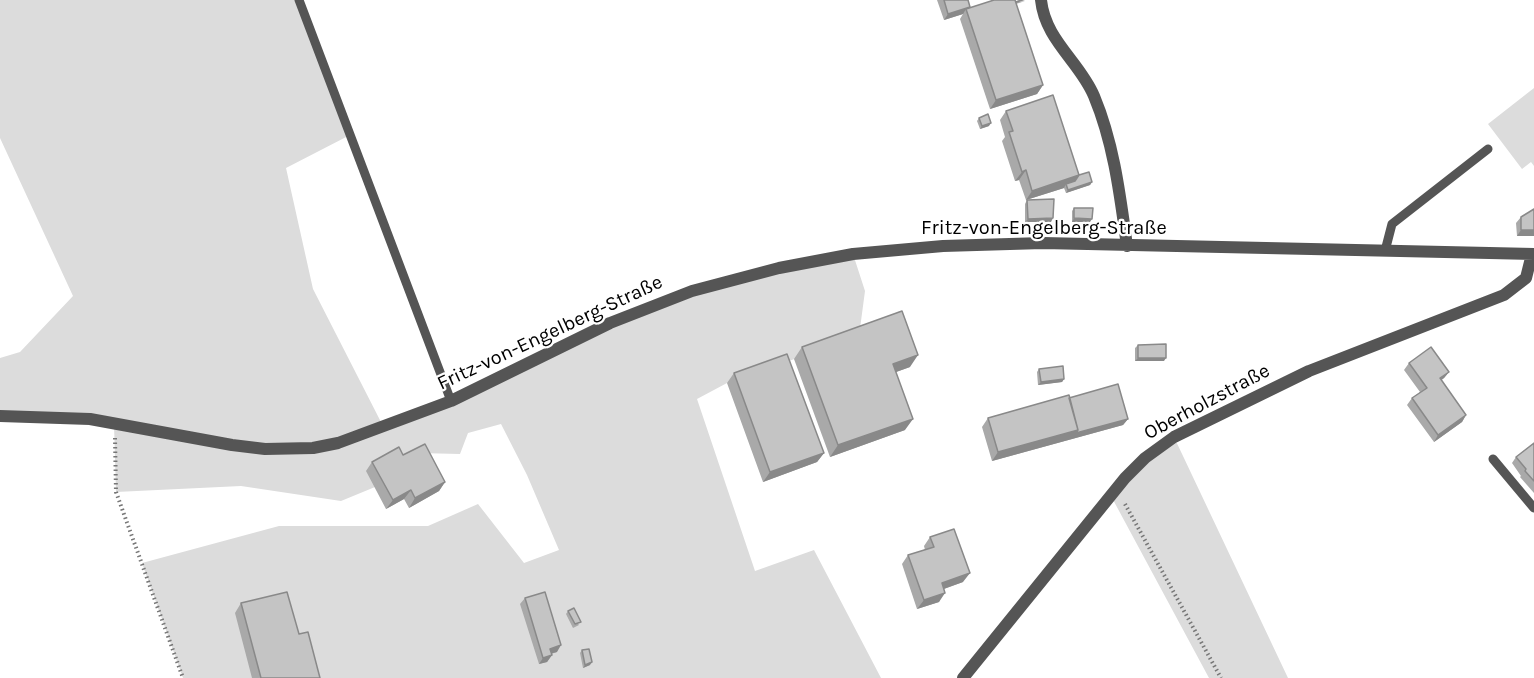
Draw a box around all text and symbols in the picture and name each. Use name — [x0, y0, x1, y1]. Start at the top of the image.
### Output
street label: Fritz-von-Engelberg-Straße — [921, 216, 1167, 240]
street label: Fritz-von-Engelberg-Straße — [434, 270, 666, 396]
street label: Oberholzstraße — [1140, 359, 1274, 445]

